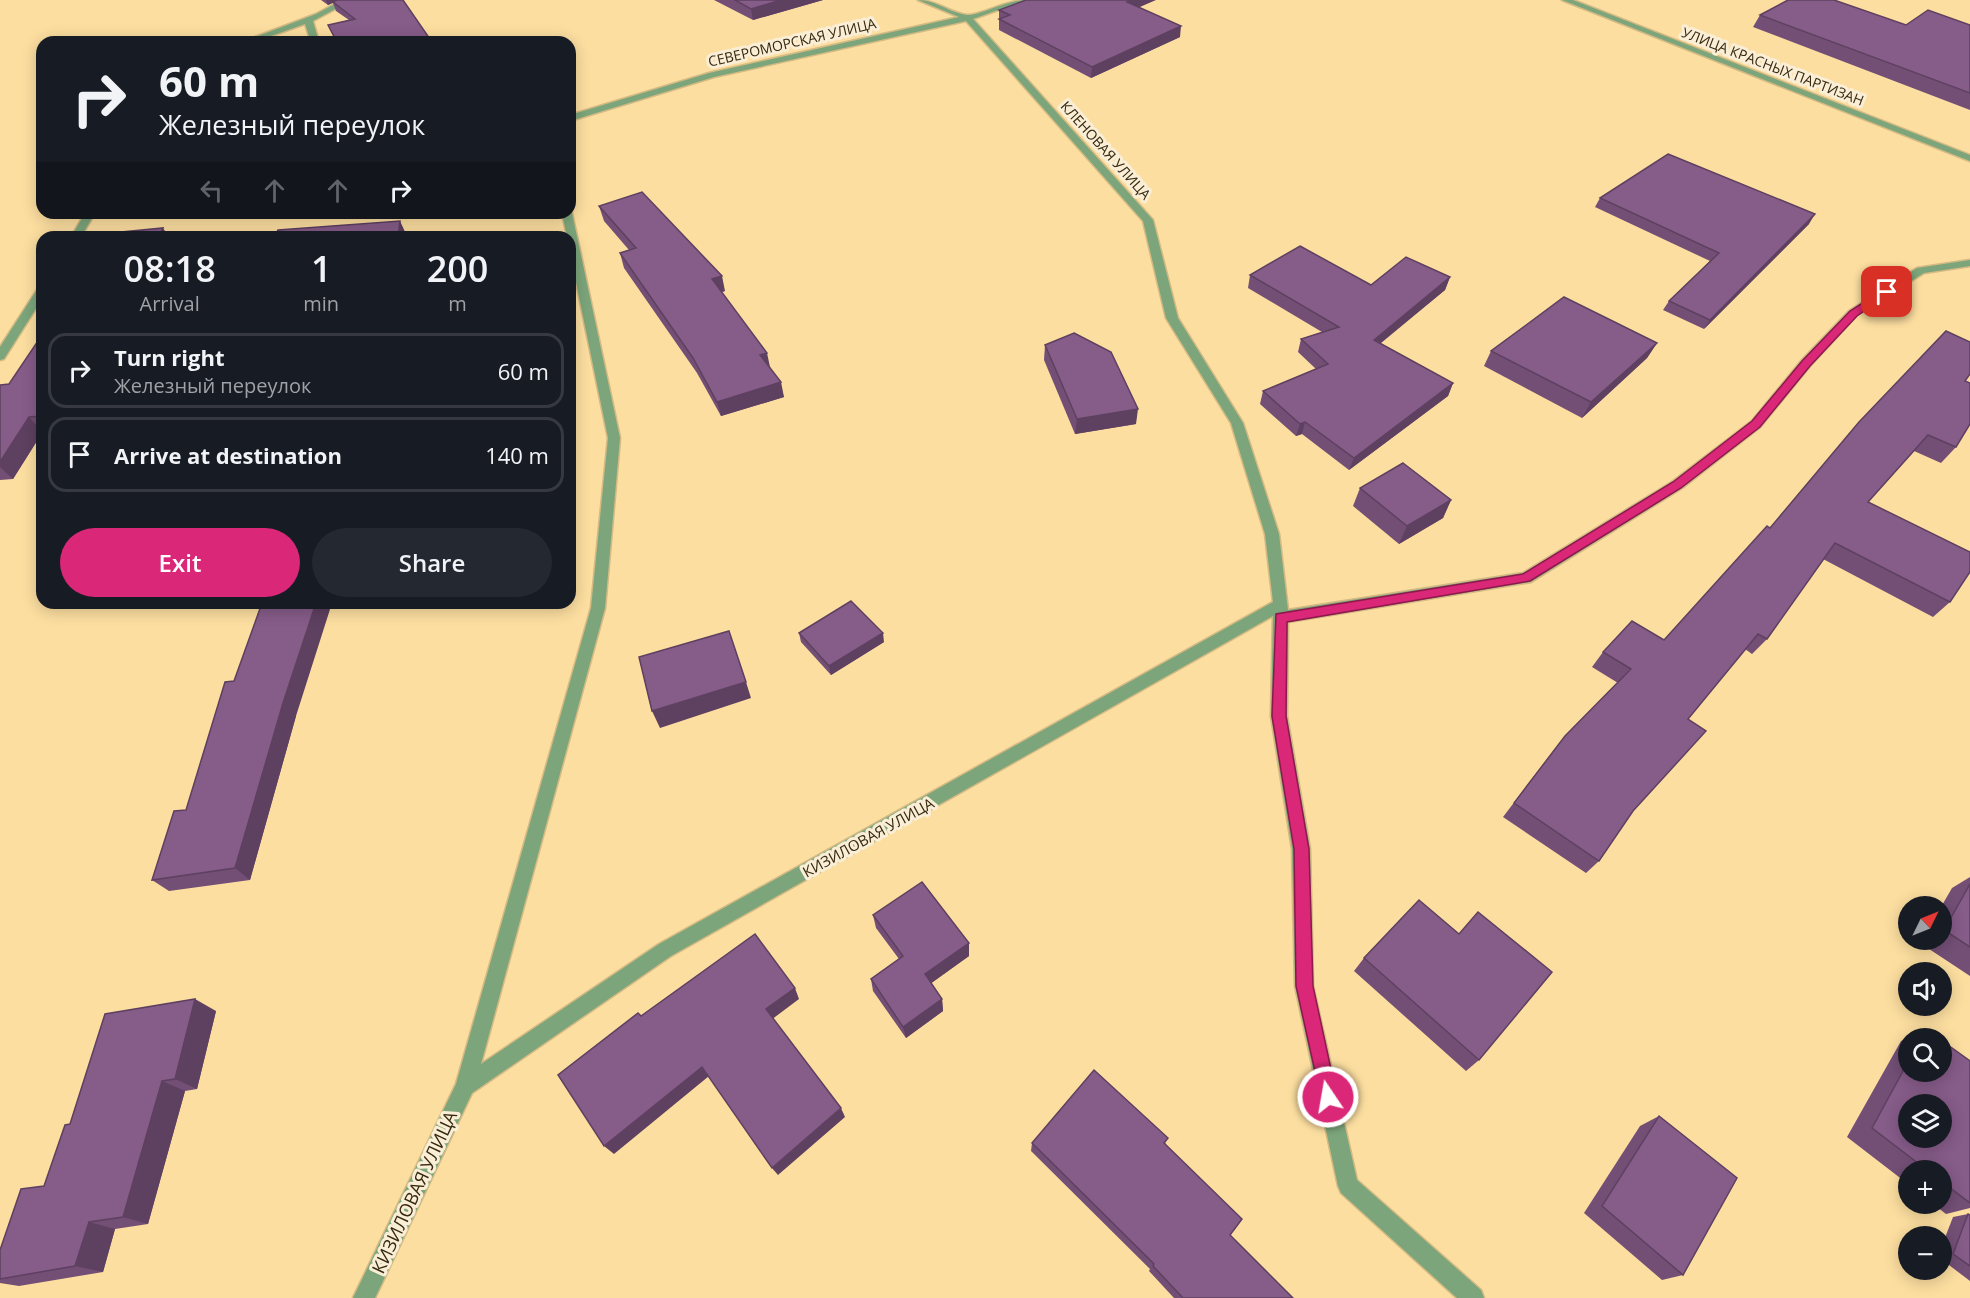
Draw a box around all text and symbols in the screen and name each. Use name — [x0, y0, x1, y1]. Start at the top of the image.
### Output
street label: СЕВЕРОМОРСКАЯ УЛИЦА — [706, 13, 878, 71]
street label: УЛИЦА КРАСНЫХ ПАРТИЗАН — [1679, 22, 1867, 110]
text: 60 m — [159, 52, 259, 109]
icon: right — [60, 60, 138, 138]
street label: КЛЕНОВАЯ УЛИЦА — [1057, 97, 1155, 203]
text: Железный переулок — [159, 106, 425, 143]
icon: left — [195, 174, 228, 207]
icon: ahead — [258, 174, 291, 207]
icon: ahead — [321, 174, 354, 207]
icon: right — [384, 174, 417, 207]
text: 08:18 — [124, 244, 216, 293]
text: 1 — [311, 244, 332, 293]
text: 200 — [427, 244, 488, 293]
pin — [1861, 266, 1912, 317]
icon: arrive — [1870, 275, 1903, 308]
text: Arrival — [140, 290, 200, 317]
text: min — [303, 290, 339, 317]
text: m — [448, 290, 467, 317]
text: Turn right — [114, 342, 225, 372]
icon: right — [63, 354, 96, 387]
text: 60 m — [498, 356, 549, 386]
text: Железный переулок — [114, 372, 311, 399]
icon: arrive — [63, 438, 96, 471]
text: Arrive at destination — [114, 440, 342, 470]
text: 140 m — [485, 440, 549, 470]
button: Exit — [60, 528, 300, 597]
button: Share — [312, 528, 552, 597]
street label: КИЗИЛОВАЯ УЛИЦА — [799, 792, 938, 881]
north arrow — [1898, 896, 1952, 950]
map controls — [1898, 896, 1952, 1280]
button: sound — [1898, 962, 1952, 1016]
button: search — [1898, 1028, 1952, 1082]
position arrow — [1296, 1065, 1360, 1129]
button: layers — [1898, 1094, 1952, 1148]
street label: КИЗИЛОВАЯ УЛИЦА — [366, 1106, 462, 1277]
button: + — [1898, 1160, 1952, 1214]
button: − — [1898, 1226, 1952, 1280]

